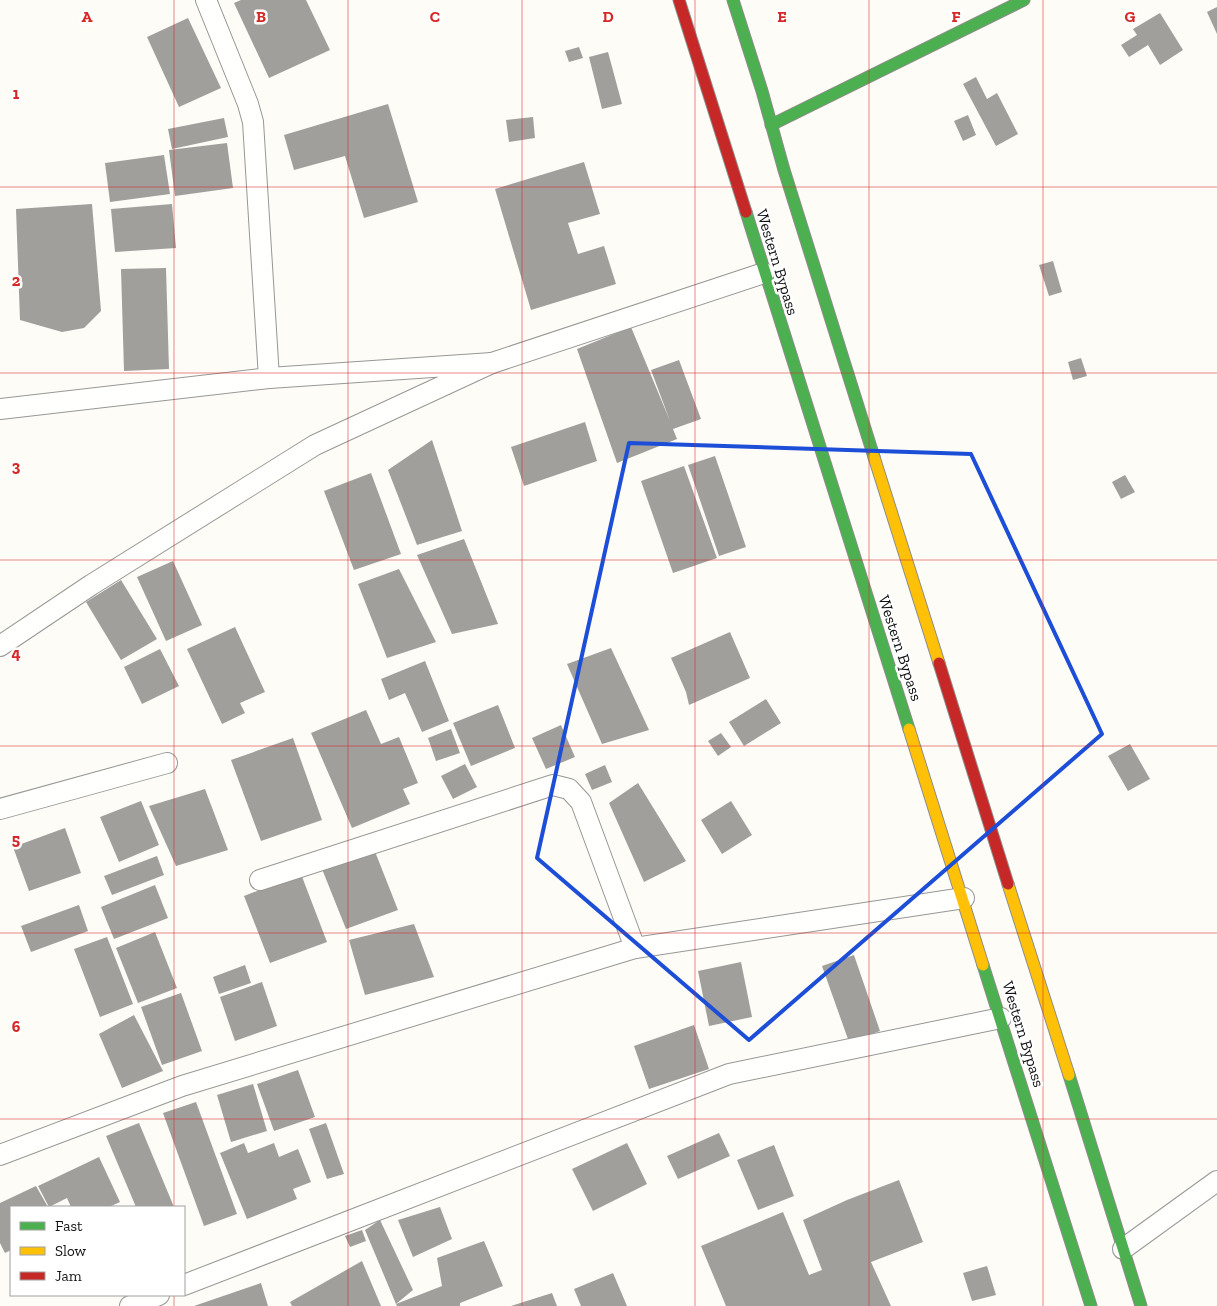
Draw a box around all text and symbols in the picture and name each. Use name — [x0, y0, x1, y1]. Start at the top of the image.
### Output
text: A — [82, 7, 93, 26]
text: B — [256, 7, 266, 26]
text: C — [430, 7, 440, 26]
text: D — [602, 7, 614, 26]
text: E — [777, 7, 787, 26]
text: F — [951, 7, 961, 26]
text: G — [1125, 7, 1136, 26]
text: 1 — [13, 84, 20, 103]
street label: Western Bypass — [752, 207, 803, 317]
text: 2 — [12, 271, 21, 290]
text: 3 — [12, 457, 21, 476]
street label: Western Bypass — [875, 593, 927, 703]
text: 4 — [11, 644, 21, 663]
text: 5 — [12, 830, 20, 849]
street label: Western Bypass — [998, 979, 1049, 1089]
text: 6 — [12, 1017, 21, 1036]
legend — [10, 1206, 185, 1296]
text: Fast — [55, 1217, 83, 1235]
text: Slow — [55, 1242, 87, 1260]
text: Jam — [55, 1267, 82, 1285]

